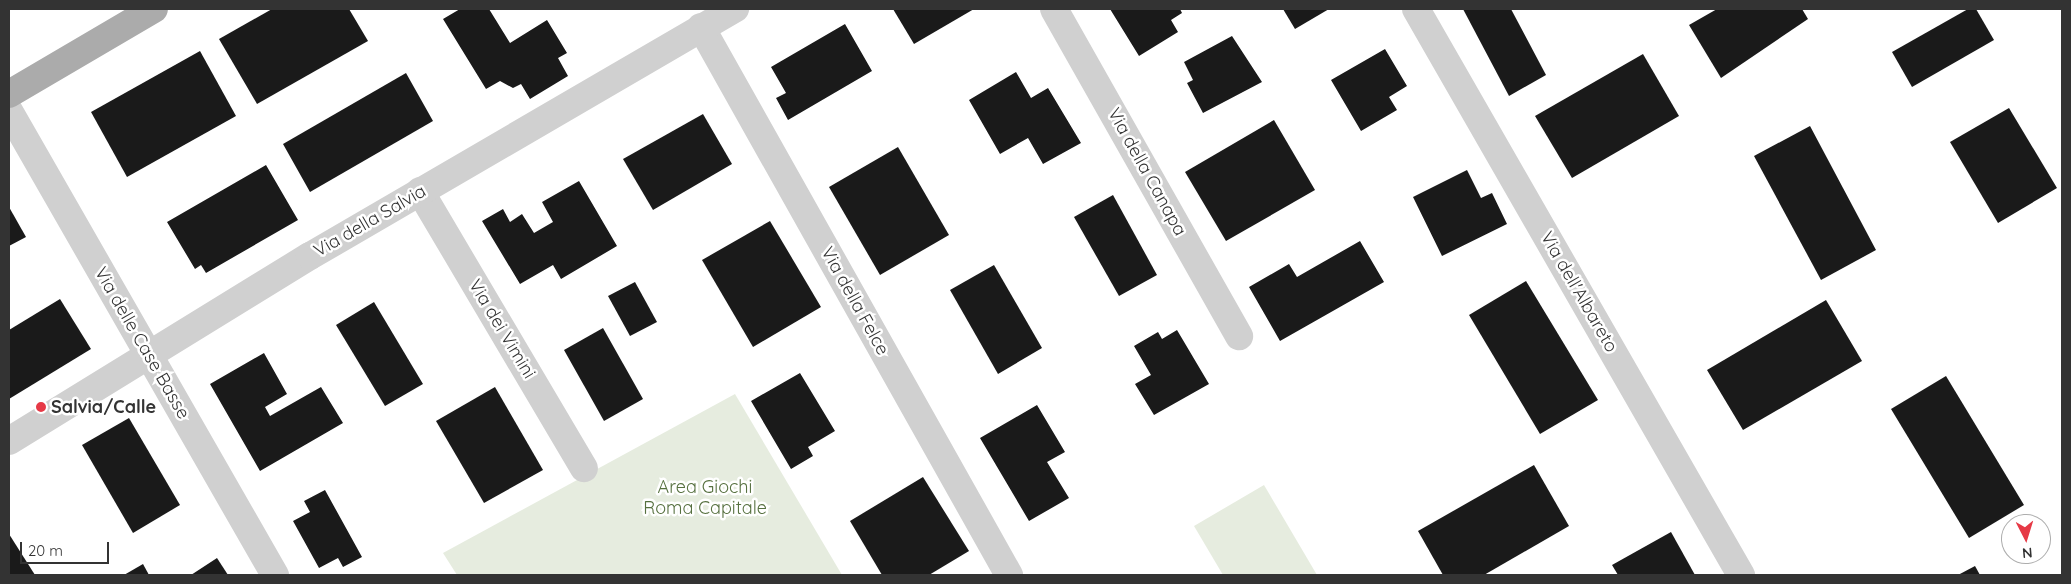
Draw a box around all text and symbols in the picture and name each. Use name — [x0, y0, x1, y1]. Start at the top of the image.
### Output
street label: Via della Canapa — [1103, 104, 1191, 240]
street label: Via della Salvia — [310, 180, 430, 262]
street label: Via dell'Albareto — [1536, 228, 1622, 356]
street label: Via della Felce — [816, 243, 894, 359]
street label: Via delle Case Basse — [90, 263, 194, 423]
street label: Via dei Vimini — [464, 276, 540, 382]
place label: Salvia/Calle — [51, 396, 156, 418]
marker: Salvia/Calle — [35, 401, 47, 413]
park label: Area Giochi Roma Capitale — [643, 477, 767, 520]
north arrow — [2001, 514, 2051, 564]
scale bar — [22, 532, 111, 564]
text: 20 m — [28, 541, 63, 560]
text: N — [2021, 544, 2033, 562]

